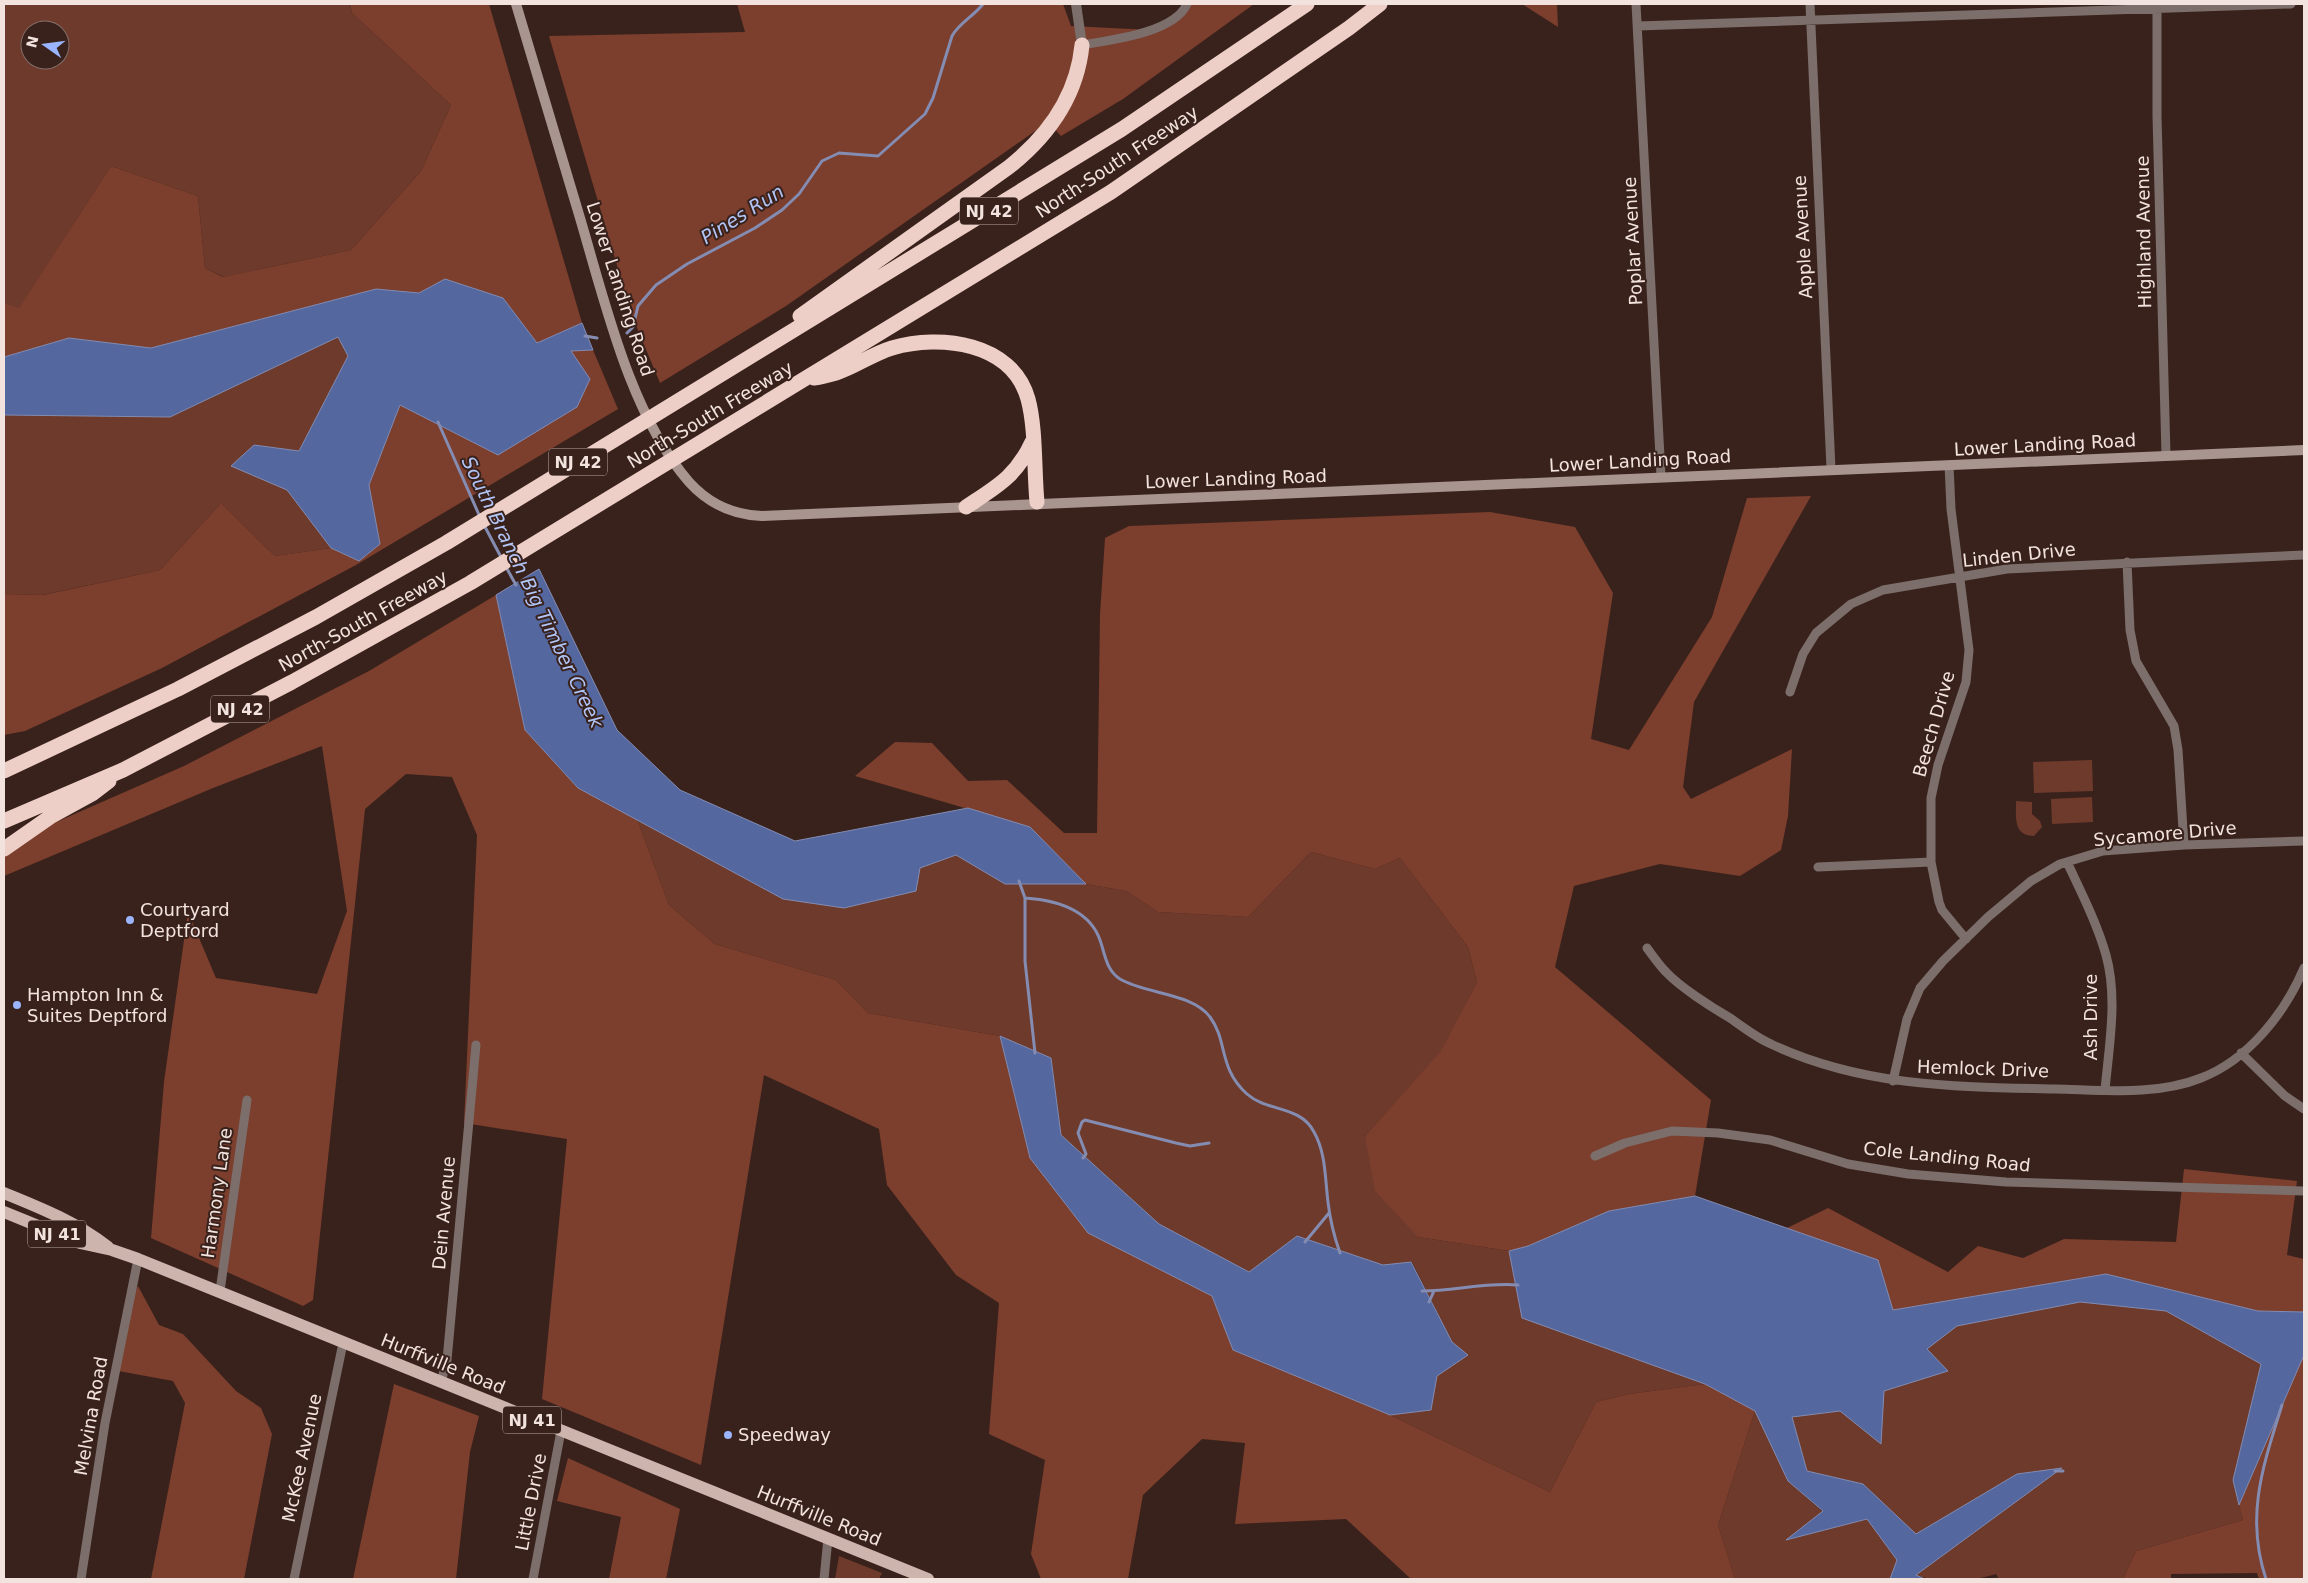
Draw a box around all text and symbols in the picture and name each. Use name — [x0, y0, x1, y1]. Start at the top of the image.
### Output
north arrow — [20, 20, 70, 70]
text: N — [23, 34, 42, 49]
street label: North-South Freeway — [1032, 101, 1202, 222]
street label: Highland Avenue — [2132, 155, 2155, 309]
street label: Apple Avenue — [1789, 175, 1816, 299]
street label: Poplar Avenue — [1619, 176, 1646, 306]
water label: Pines Run — [696, 180, 788, 248]
road number: NJ 42 — [960, 198, 1018, 225]
street label: Lower Landing Road — [582, 199, 659, 379]
street label: North-South Freeway — [623, 357, 797, 472]
street label: Lower Landing Road — [1953, 429, 2137, 460]
street label: Lower Landing Road — [1548, 445, 1732, 476]
road number: NJ 42 — [549, 448, 607, 476]
water label: South Branch Big Timber Creek — [458, 453, 609, 732]
street label: Lower Landing Road — [1145, 465, 1327, 492]
street label: Linden Drive — [1961, 538, 2077, 571]
street label: North-South Freeway — [275, 565, 451, 676]
street label: Beech Drive — [1908, 668, 1959, 779]
road number: NJ 42 — [211, 696, 269, 722]
street label: Sycamore Drive — [2093, 817, 2237, 850]
place label: Courtyard Deptford — [140, 899, 230, 941]
marker: Courtyard Deptford — [124, 914, 136, 926]
street label: Ash Drive — [2080, 974, 2101, 1060]
place label: Hampton Inn & Suites Deptford — [27, 984, 167, 1026]
marker: Hampton Inn & Suites Deptford — [11, 999, 23, 1011]
street label: Hemlock Drive — [1917, 1056, 2049, 1081]
street label: Harmony Lane — [197, 1126, 236, 1260]
street label: Cole Landing Road — [1862, 1137, 2032, 1176]
street label: Dein Avenue — [428, 1155, 459, 1271]
road number: NJ 41 — [28, 1220, 86, 1248]
street label: Hurffville Road — [378, 1329, 508, 1398]
street label: Melvina Road — [70, 1355, 111, 1477]
street label: McKee Avenue — [278, 1392, 325, 1524]
road number: NJ 41 — [503, 1406, 561, 1434]
place label: Speedway — [738, 1424, 831, 1445]
marker: Speedway — [722, 1429, 734, 1441]
street label: Little Drive — [511, 1451, 550, 1552]
street label: Hurffville Road — [754, 1481, 884, 1550]

